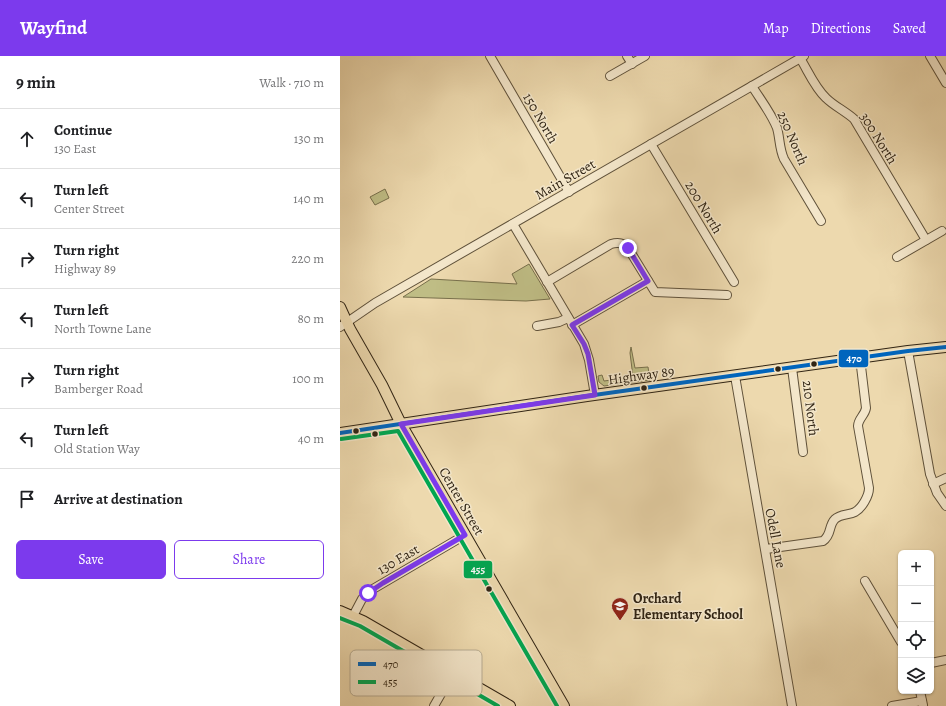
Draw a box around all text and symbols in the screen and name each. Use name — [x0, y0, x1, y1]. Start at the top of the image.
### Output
text: Wayfind — [20, 15, 87, 41]
text: Map — [763, 19, 789, 38]
text: Directions — [811, 19, 871, 38]
text: Saved — [893, 19, 926, 38]
text: 9 min — [16, 71, 56, 94]
text: Walk · 710 m — [259, 74, 324, 91]
street label: 150 North — [519, 90, 563, 147]
street label: 250 North — [773, 108, 813, 169]
street label: 300 North — [855, 109, 902, 168]
text: Continue — [54, 120, 112, 140]
icon: ahead — [16, 128, 38, 150]
text: 130 m — [294, 130, 324, 147]
text: 130 East — [54, 140, 96, 157]
street label: Main Street — [531, 154, 599, 204]
street label: 200 North — [680, 177, 727, 238]
text: Turn left — [54, 180, 109, 200]
icon: left — [16, 188, 38, 210]
text: 140 m — [293, 190, 324, 207]
text: Center Street — [54, 200, 124, 217]
route end — [619, 239, 637, 257]
text: Turn right — [54, 240, 119, 260]
icon: right — [16, 248, 38, 270]
text: 220 m — [291, 250, 324, 267]
text: Highway 89 — [54, 260, 116, 277]
text: Turn left — [54, 300, 109, 320]
icon: left — [16, 308, 38, 330]
text: 80 m — [297, 310, 324, 327]
text: North Towne Lane — [54, 320, 151, 337]
line badge: 470 — [838, 349, 869, 368]
text: 470 — [846, 351, 862, 366]
unlabelled marker — [809, 359, 819, 369]
text: Turn right — [54, 360, 119, 380]
street label: Highway 89 — [607, 361, 675, 390]
unlabelled marker — [773, 364, 783, 374]
icon: right — [16, 368, 38, 390]
text: 100 m — [292, 370, 324, 387]
street label: 210 North — [798, 379, 823, 437]
text: Bamberger Road — [54, 380, 143, 397]
unlabelled marker — [639, 383, 649, 393]
text: Turn left — [54, 420, 109, 440]
unlabelled marker — [351, 426, 361, 436]
icon: left — [16, 428, 38, 450]
unlabelled marker — [370, 429, 380, 439]
text: 40 m — [298, 430, 324, 447]
text: Old Station Way — [54, 440, 140, 457]
street label: Center Street — [434, 464, 489, 539]
icon: arrive — [16, 488, 38, 510]
text: Arrive at destination — [54, 489, 183, 509]
street label: Odell Lane — [760, 507, 791, 570]
button: Save — [16, 540, 166, 579]
button: Share — [174, 540, 324, 579]
street label: 130 East — [374, 540, 423, 579]
map controls — [898, 550, 934, 694]
button: + — [898, 550, 934, 586]
line badge: 455 — [463, 560, 493, 579]
text: 455 — [471, 562, 486, 577]
route start — [359, 584, 377, 602]
unlabelled marker — [484, 584, 494, 594]
button: − — [898, 586, 934, 622]
place label: Orchard Elementary School — [633, 589, 743, 624]
school or university icon: Orchard Elementary School — [610, 596, 630, 621]
button: locate — [898, 622, 934, 658]
legend — [350, 650, 482, 696]
text: 470 — [383, 657, 399, 672]
button: layers — [898, 658, 934, 694]
text: 455 — [383, 675, 398, 690]

